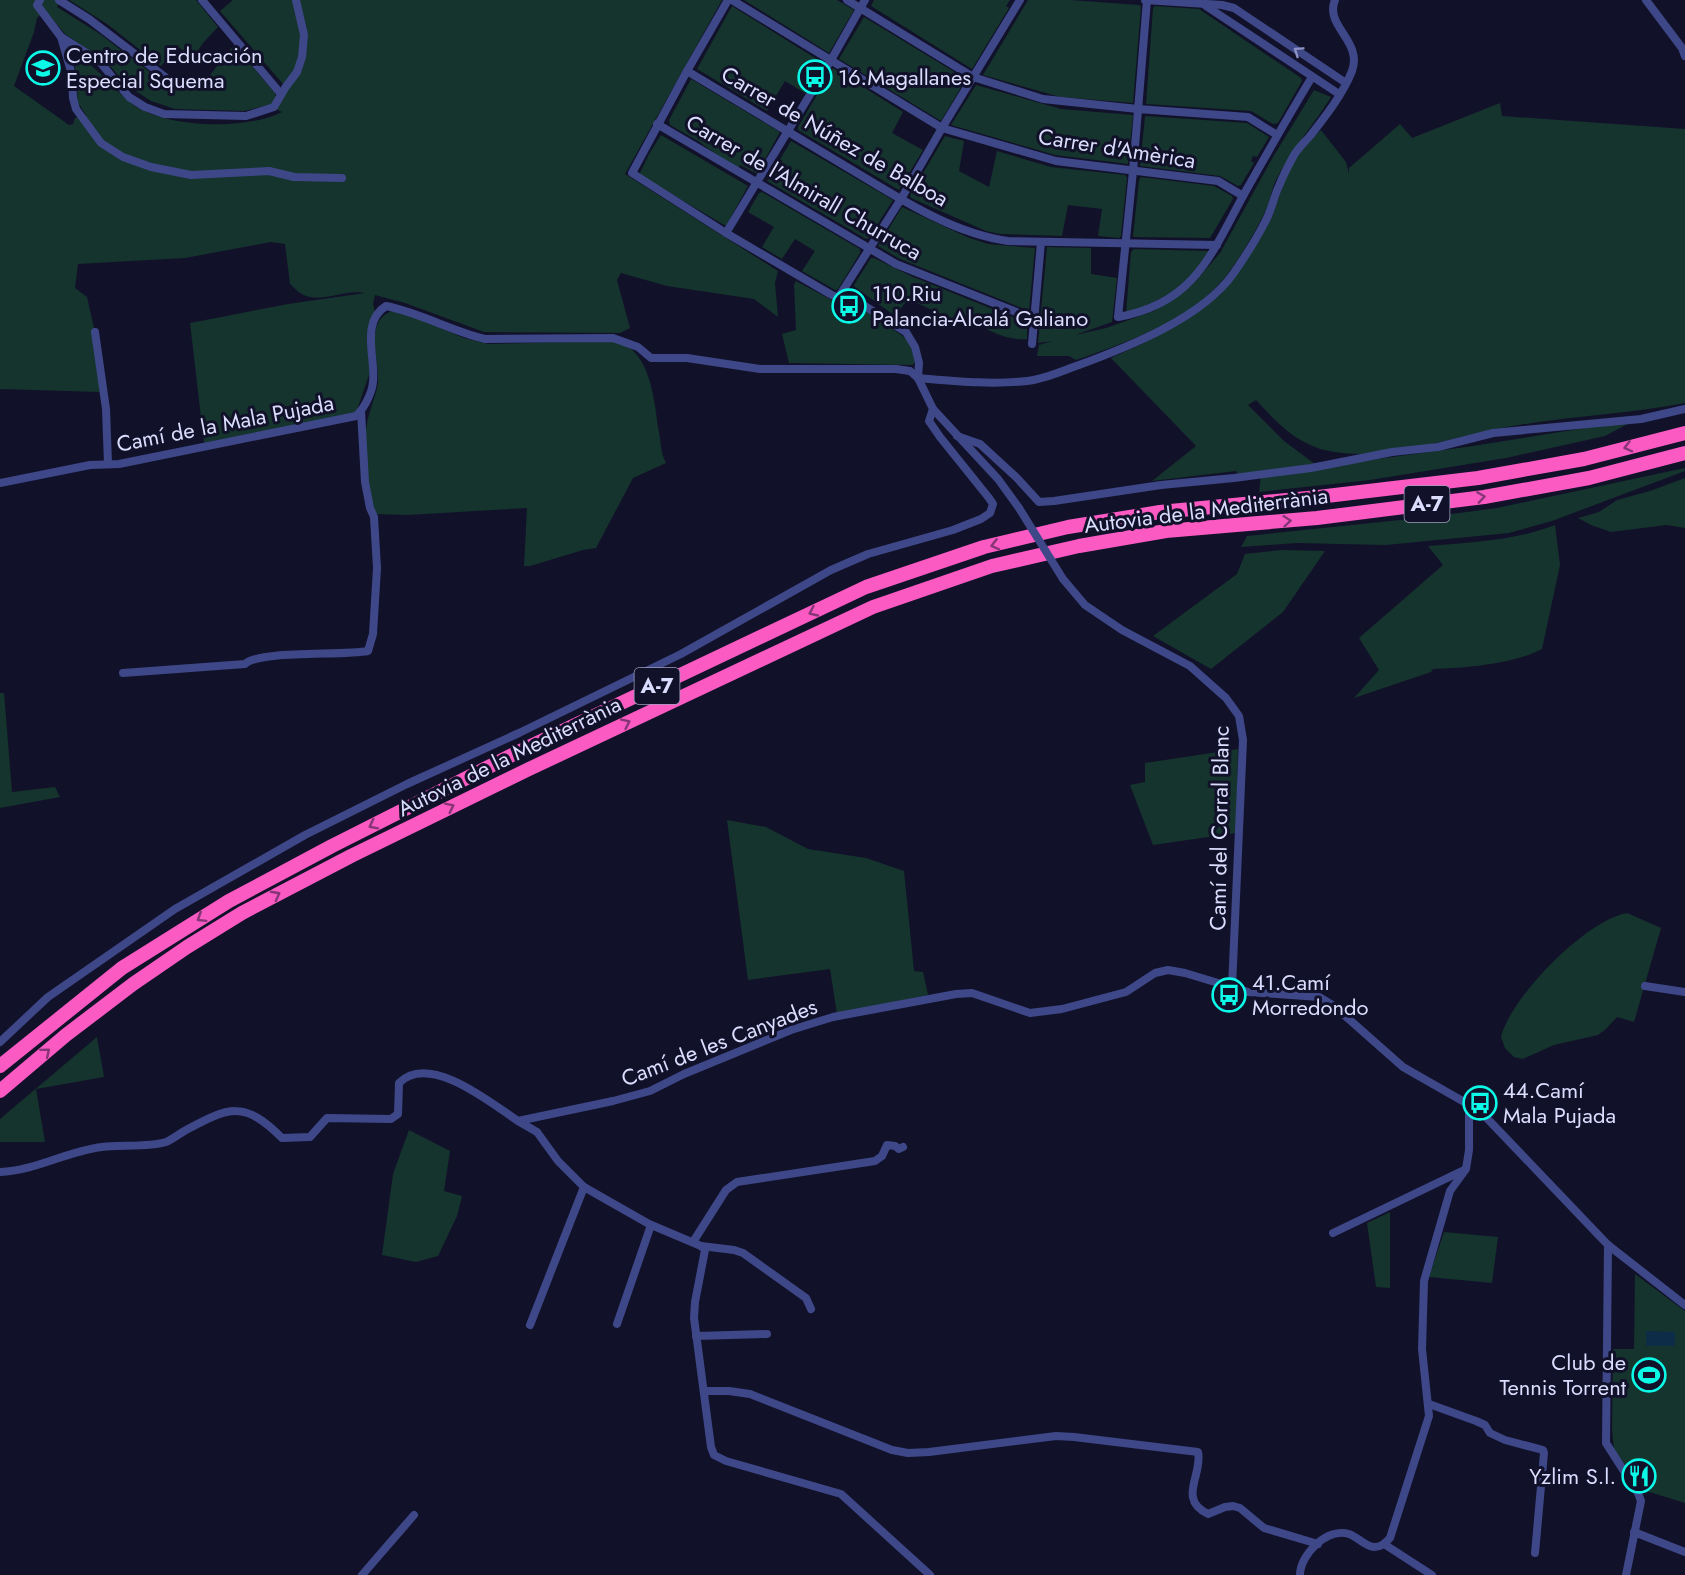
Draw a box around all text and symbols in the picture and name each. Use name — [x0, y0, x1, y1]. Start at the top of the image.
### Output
place label: Centro de Educación Especial Squema — [66, 39, 263, 96]
one-way arrow — [1293, 47, 1304, 58]
school or university icon: Centro de Educación Especial Squema — [25, 50, 61, 86]
street label: Carrer de Núñez de Balboa — [715, 58, 955, 214]
bus stop icon: 16.Magallanes — [797, 59, 833, 95]
place label: 16.Magallanes — [838, 61, 971, 93]
street label: Carrer de l'Almirall Churruca — [680, 106, 928, 268]
street label: Carrer d'Amèrica — [1036, 120, 1198, 176]
place label: 110.Riu Palancia-Alcalá Galiano — [872, 277, 1088, 334]
bus stop icon: 110.Riu Palancia-Alcalá Galiano — [831, 288, 867, 324]
street label: Camí de la Mala Pujada — [114, 386, 336, 460]
one-way arrow — [1624, 440, 1634, 453]
street label: Autovia de la Mediterrània — [1082, 479, 1330, 541]
road number: A-7 — [1404, 486, 1450, 522]
one-way arrow — [1476, 492, 1485, 504]
one-way arrow — [1282, 515, 1292, 528]
one-way arrow — [990, 537, 1000, 550]
one-way arrow — [808, 605, 819, 617]
road number: A-7 — [634, 668, 680, 704]
street label: Autovia de la Mediterrània — [392, 688, 626, 824]
one-way arrow — [620, 718, 631, 730]
street label: Camí del Corral Blanc — [1201, 725, 1237, 931]
one-way arrow — [444, 803, 455, 815]
one-way arrow — [368, 818, 379, 830]
one-way arrow — [270, 891, 280, 902]
one-way arrow — [197, 911, 207, 923]
place label: 41.Camí Morredondo — [1252, 966, 1369, 1023]
bus stop icon: 41.Camí Morredondo — [1211, 977, 1247, 1013]
street label: Camí de les Canyades — [616, 990, 822, 1094]
one-way arrow — [39, 1048, 50, 1059]
place label: 44.Camí Mala Pujada — [1503, 1074, 1616, 1131]
bus stop icon: 44.Camí Mala Pujada — [1462, 1085, 1498, 1121]
place label: Club de Tennis Torrent — [1499, 1346, 1627, 1403]
sports icon: Club de Tennis Torrent — [1631, 1357, 1667, 1393]
restaurant icon: Yzlim S.l. — [1621, 1458, 1657, 1494]
place label: Yzlim S.l. — [1529, 1460, 1616, 1492]

